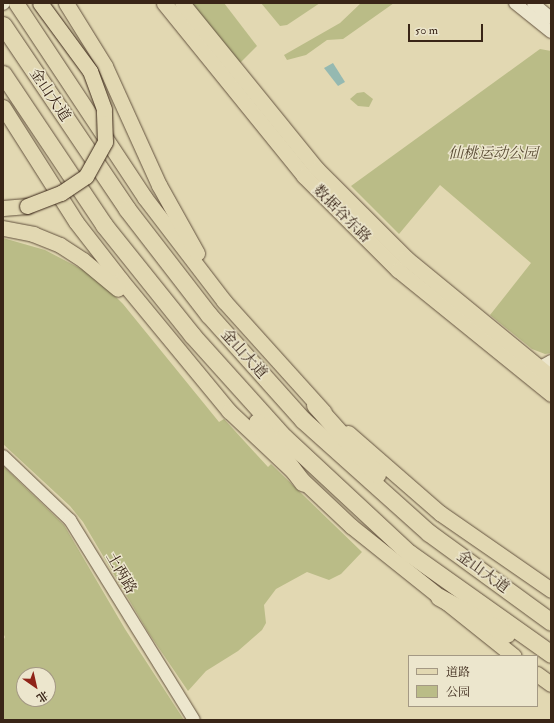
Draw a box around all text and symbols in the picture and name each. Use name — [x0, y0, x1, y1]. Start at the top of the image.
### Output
scale bar — [410, 16, 485, 42]
text: 50 m — [415, 23, 438, 38]
street label: 金山大道 — [26, 65, 74, 125]
park label: 仙桃运动公园 — [448, 145, 538, 163]
street label: 数据谷东路 — [309, 181, 375, 247]
street label: 金山大道 — [217, 326, 271, 382]
street label: 金山大道 — [453, 547, 513, 597]
street label: 土两路 — [102, 549, 140, 597]
legend — [408, 655, 538, 707]
text: 道路 — [446, 665, 470, 680]
north arrow — [16, 667, 56, 707]
text: 公园 — [446, 685, 470, 700]
text: 北 — [34, 688, 51, 705]

